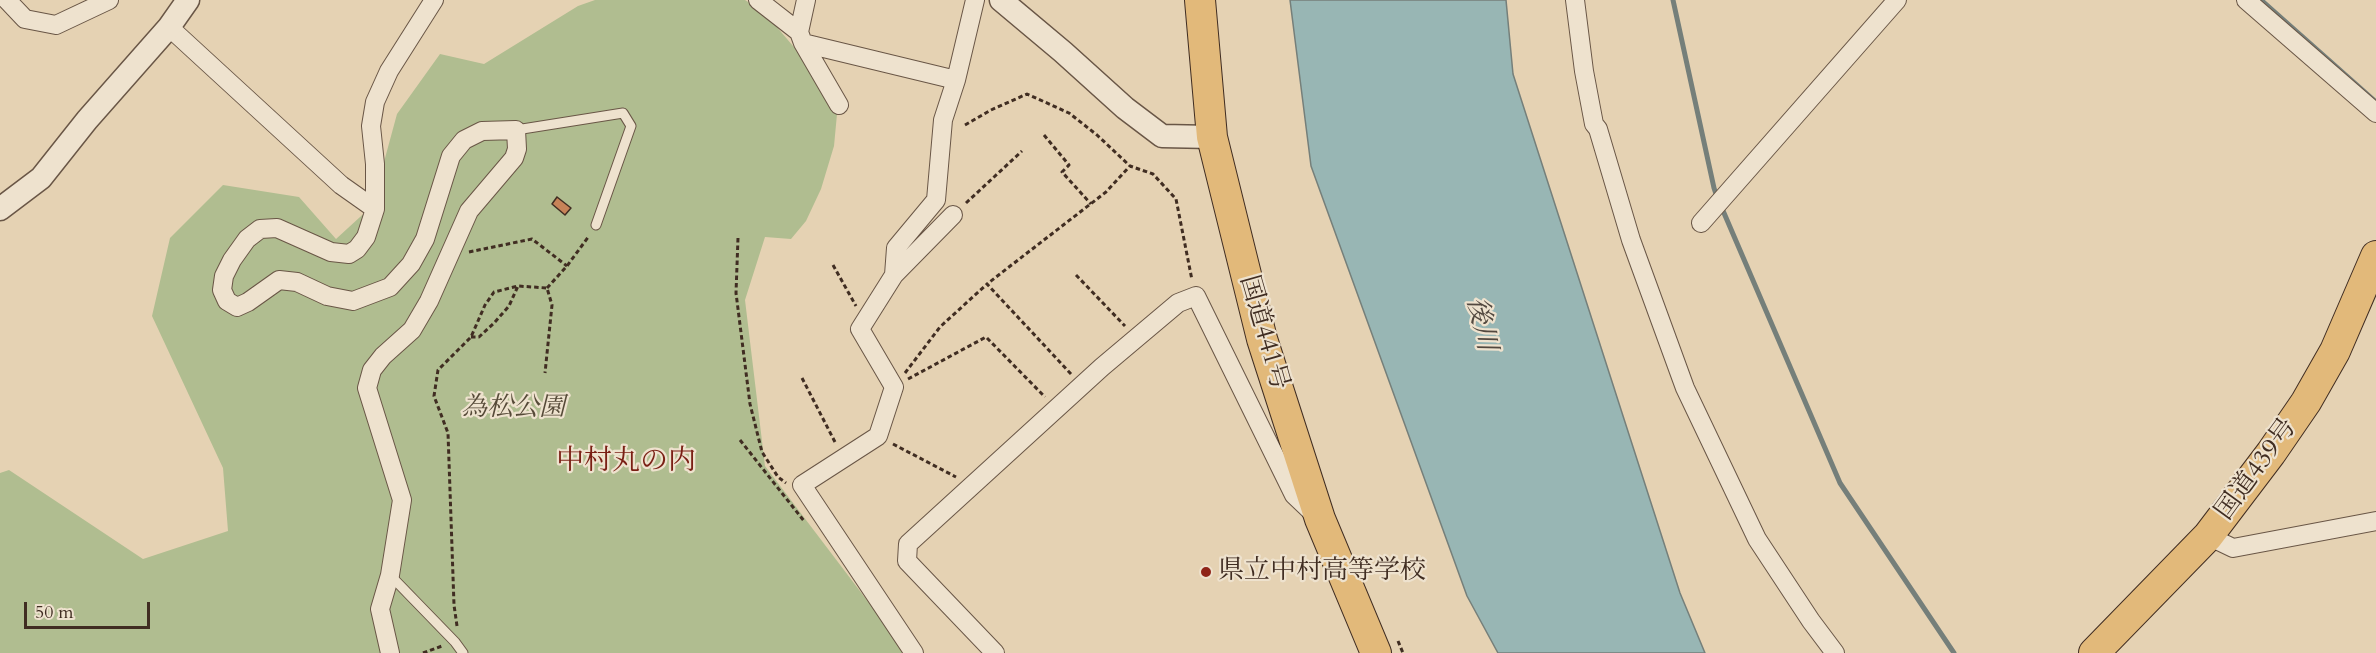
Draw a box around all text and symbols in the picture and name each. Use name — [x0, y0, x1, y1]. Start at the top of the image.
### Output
street label: 国道441号 — [1232, 272, 1294, 394]
water label: 後川 — [1458, 294, 1502, 354]
park label: 為松公園 — [461, 393, 565, 425]
street label: 国道439号 — [2210, 413, 2304, 527]
district label: 中村丸の内 — [556, 446, 696, 480]
place label: 県立中村高等学校 — [1218, 556, 1426, 588]
marker: 県立中村高等学校 — [1199, 565, 1213, 579]
scale bar — [27, 590, 153, 628]
text: 50 m — [35, 600, 74, 625]

